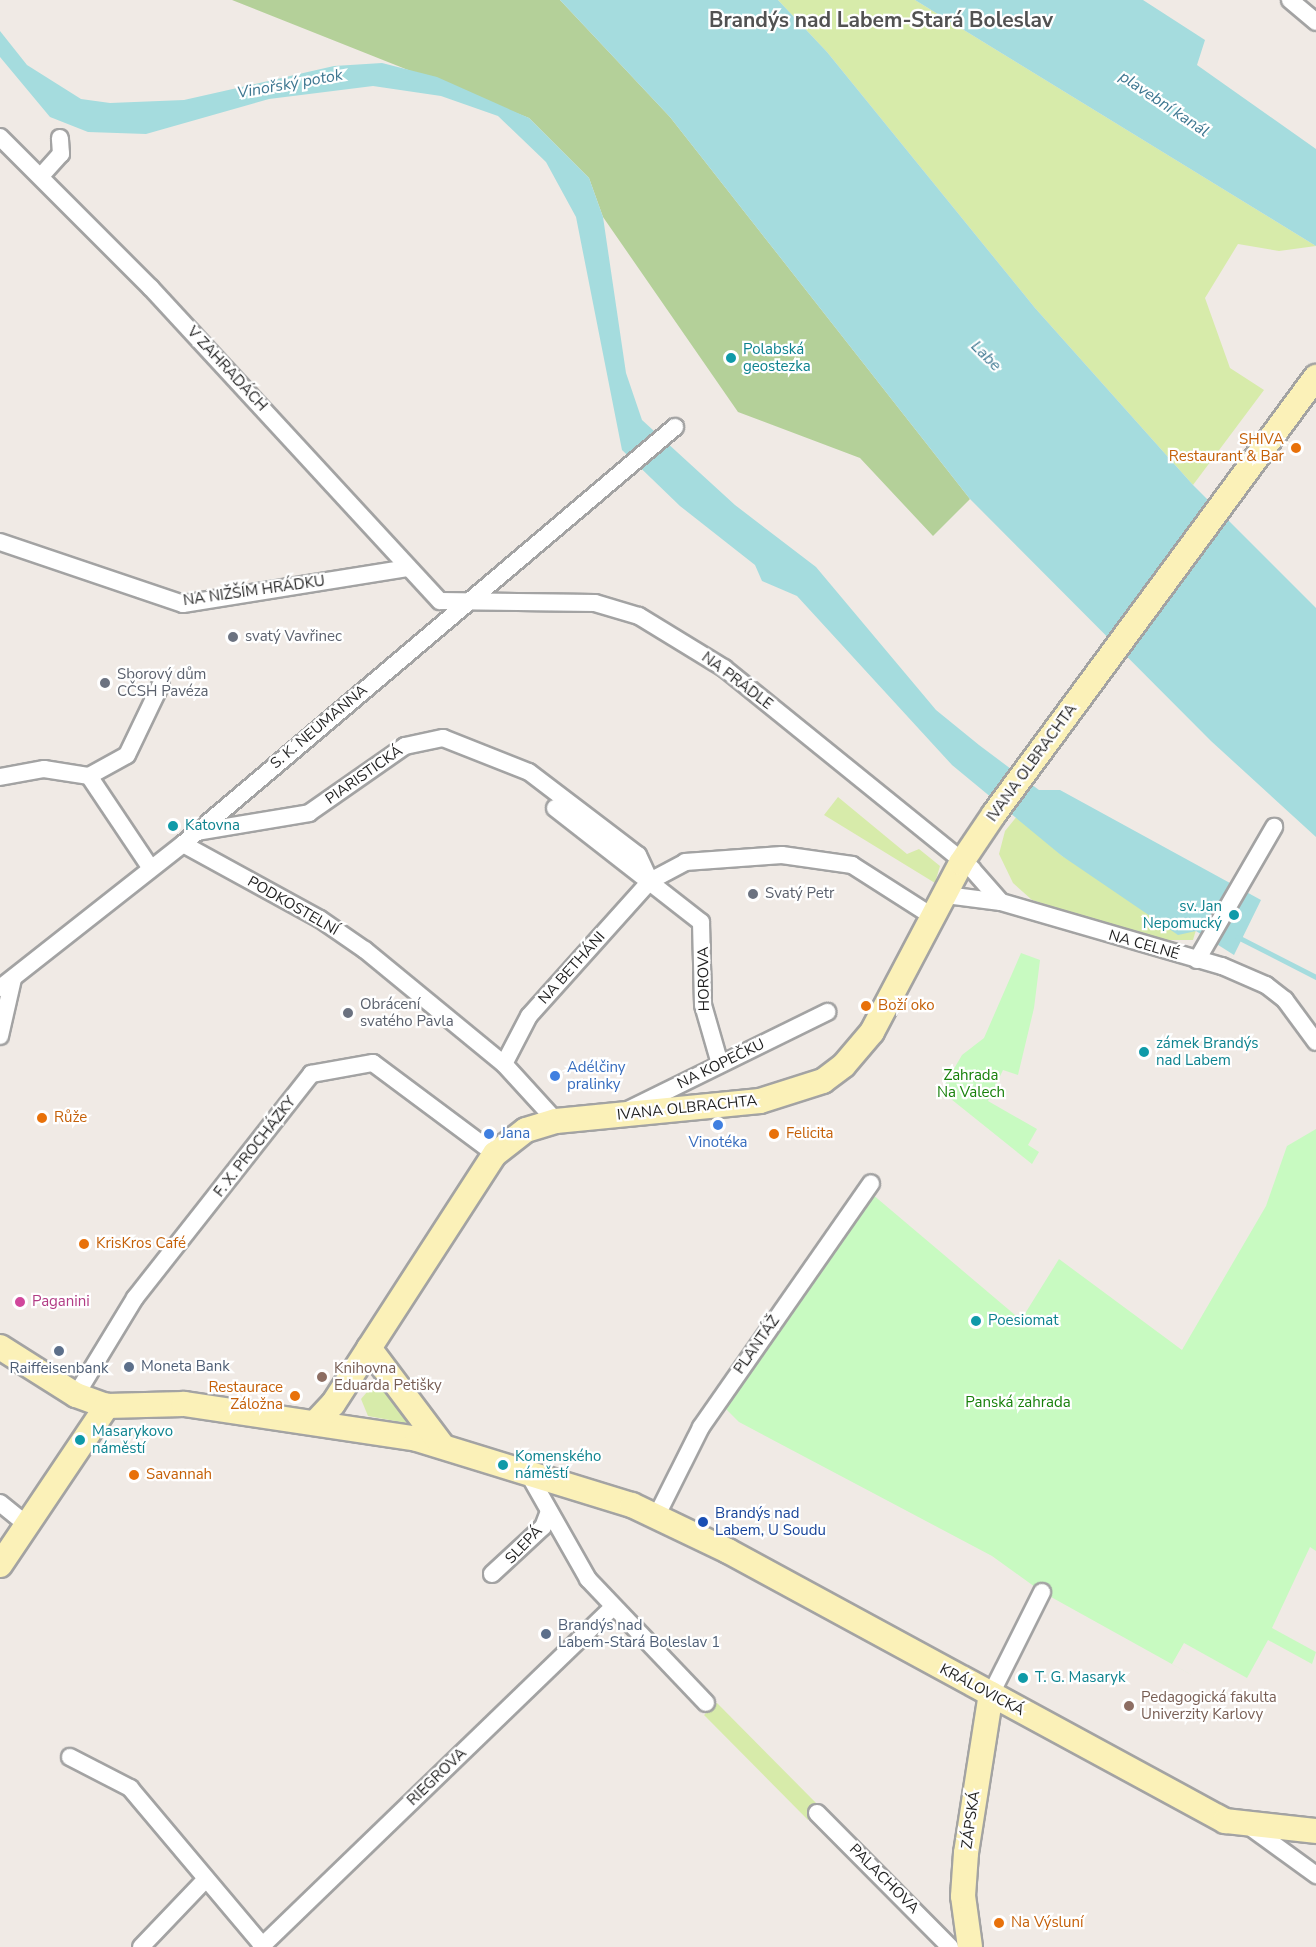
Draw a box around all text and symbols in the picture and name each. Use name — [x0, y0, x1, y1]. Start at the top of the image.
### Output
district label: Brandýs nad Labem-Stará Boleslav — [709, 7, 1053, 33]
water label: Vinořský potok — [236, 65, 344, 103]
water label: plavební kanál — [1116, 67, 1212, 141]
street label: V ZAHRADÁCH — [183, 323, 271, 415]
water label: Labe — [967, 337, 1005, 375]
place label: Polabská geostezka — [743, 340, 811, 375]
marker: Polabská geostezka — [724, 351, 738, 365]
place label: SHIVA Restaurant & Bar — [1169, 430, 1284, 465]
marker: SHIVA Restaurant & Bar — [1289, 441, 1303, 455]
street label: NA NIŽŠÍM HRÁDKU — [182, 572, 326, 610]
place label: svatý Vavřinec — [245, 628, 342, 646]
marker: svatý Vavřinec — [226, 630, 240, 644]
street label: NA PRÁDLE — [698, 648, 776, 714]
place label: Sborový dům CČSH Pavéza — [117, 665, 209, 700]
marker: Sborový dům CČSH Pavéza — [98, 676, 112, 690]
street label: S. K. NEUMANNA — [267, 681, 371, 773]
street label: IVANA OLBRACHTA — [983, 701, 1081, 825]
street label: PIARISTICKÁ — [322, 742, 406, 808]
place label: Katovna — [185, 817, 240, 835]
marker: Katovna — [166, 819, 180, 833]
street label: PODKOSTELNÍ — [244, 873, 342, 939]
place label: Svatý Petr — [765, 885, 834, 903]
marker: Svatý Petr — [746, 887, 760, 901]
place label: sv. Jan Nepomucký — [1143, 897, 1222, 932]
marker: sv. Jan Nepomucký — [1227, 908, 1241, 922]
street label: NA CELNÉ — [1107, 926, 1181, 964]
street label: NA BETHÁNI — [535, 928, 609, 1008]
street label: HOROVA — [694, 947, 714, 1011]
place label: Obrácení svatého Pavla — [360, 995, 454, 1030]
place label: Boží oko — [878, 997, 935, 1015]
marker: Boží oko — [859, 999, 873, 1013]
marker: Obrácení svatého Pavla — [341, 1006, 355, 1020]
place label: zámek Brandýs nad Labem — [1156, 1034, 1258, 1069]
street label: NA KOPEČKU — [674, 1035, 768, 1093]
marker: zámek Brandýs nad Labem — [1137, 1045, 1151, 1059]
place label: Adélčiny pralinky — [567, 1058, 626, 1093]
park label: Zahrada Na Valech — [937, 1066, 1005, 1101]
marker: Adélčiny pralinky — [548, 1069, 562, 1083]
street label: IVANA OLBRACHTA — [616, 1092, 758, 1124]
street label: F. X. PROCHÁZKY — [210, 1093, 300, 1201]
place label: Růže — [54, 1109, 87, 1127]
marker: Růže — [35, 1111, 49, 1125]
marker: Vinotéka — [711, 1118, 725, 1132]
place label: Jana — [501, 1125, 530, 1143]
place label: Felicita — [786, 1125, 833, 1143]
marker: Jana — [482, 1127, 496, 1141]
marker: Felicita — [767, 1127, 781, 1141]
place label: Vinotéka — [688, 1134, 748, 1152]
place label: KrisKros Café — [96, 1235, 186, 1253]
marker: KrisKros Café — [77, 1237, 91, 1251]
place label: Paganini — [32, 1293, 90, 1311]
marker: Paganini — [13, 1295, 27, 1309]
street label: PLANTÁŽ — [730, 1312, 784, 1378]
place label: Poesiomat — [988, 1312, 1059, 1330]
marker: Poesiomat — [969, 1314, 983, 1328]
marker: Raiffeisenbank — [52, 1344, 66, 1358]
place label: Moneta Bank — [141, 1358, 230, 1376]
place label: Knihovna Eduarda Petišky — [334, 1359, 442, 1394]
place label: Raiffeisenbank — [10, 1360, 108, 1378]
marker: Moneta Bank — [122, 1360, 136, 1374]
marker: Knihovna Eduarda Petišky — [315, 1370, 329, 1384]
place label: Restaurace Záložna — [208, 1378, 283, 1413]
marker: Restaurace Záložna — [288, 1389, 302, 1403]
park label: Panská zahrada — [965, 1394, 1071, 1412]
place label: Masarykovo náměstí — [92, 1422, 173, 1457]
marker: Masarykovo náměstí — [73, 1433, 87, 1447]
place label: Komenského náměstí — [515, 1447, 601, 1482]
marker: Komenského náměstí — [496, 1458, 510, 1472]
place label: Savannah — [146, 1466, 212, 1484]
marker: Savannah — [127, 1468, 141, 1482]
place label: Brandýs nad Labem, U Soudu — [715, 1504, 826, 1539]
marker: Brandýs nad Labem, U Soudu — [696, 1515, 710, 1529]
street label: SLEPÁ — [502, 1522, 546, 1568]
place label: Brandýs nad Labem-Stará Boleslav 1 — [558, 1616, 720, 1651]
marker: Brandýs nad Labem-Stará Boleslav 1 — [539, 1627, 553, 1641]
street label: KRÁLOVICKÁ — [937, 1660, 1027, 1720]
place label: T. G. Masaryk — [1035, 1669, 1126, 1687]
marker: T. G. Masaryk — [1016, 1671, 1030, 1685]
place label: Pedagogická fakulta Univerzity Karlovy — [1141, 1688, 1277, 1723]
marker: Pedagogická fakulta Univerzity Karlovy — [1122, 1699, 1136, 1713]
street label: RIEGROVA — [404, 1744, 470, 1810]
street label: ZÁPSKÁ — [958, 1790, 984, 1850]
street label: PALACHOVA — [845, 1840, 923, 1918]
place label: Na Výsluní — [1011, 1914, 1083, 1932]
marker: Na Výsluní — [992, 1916, 1006, 1930]

